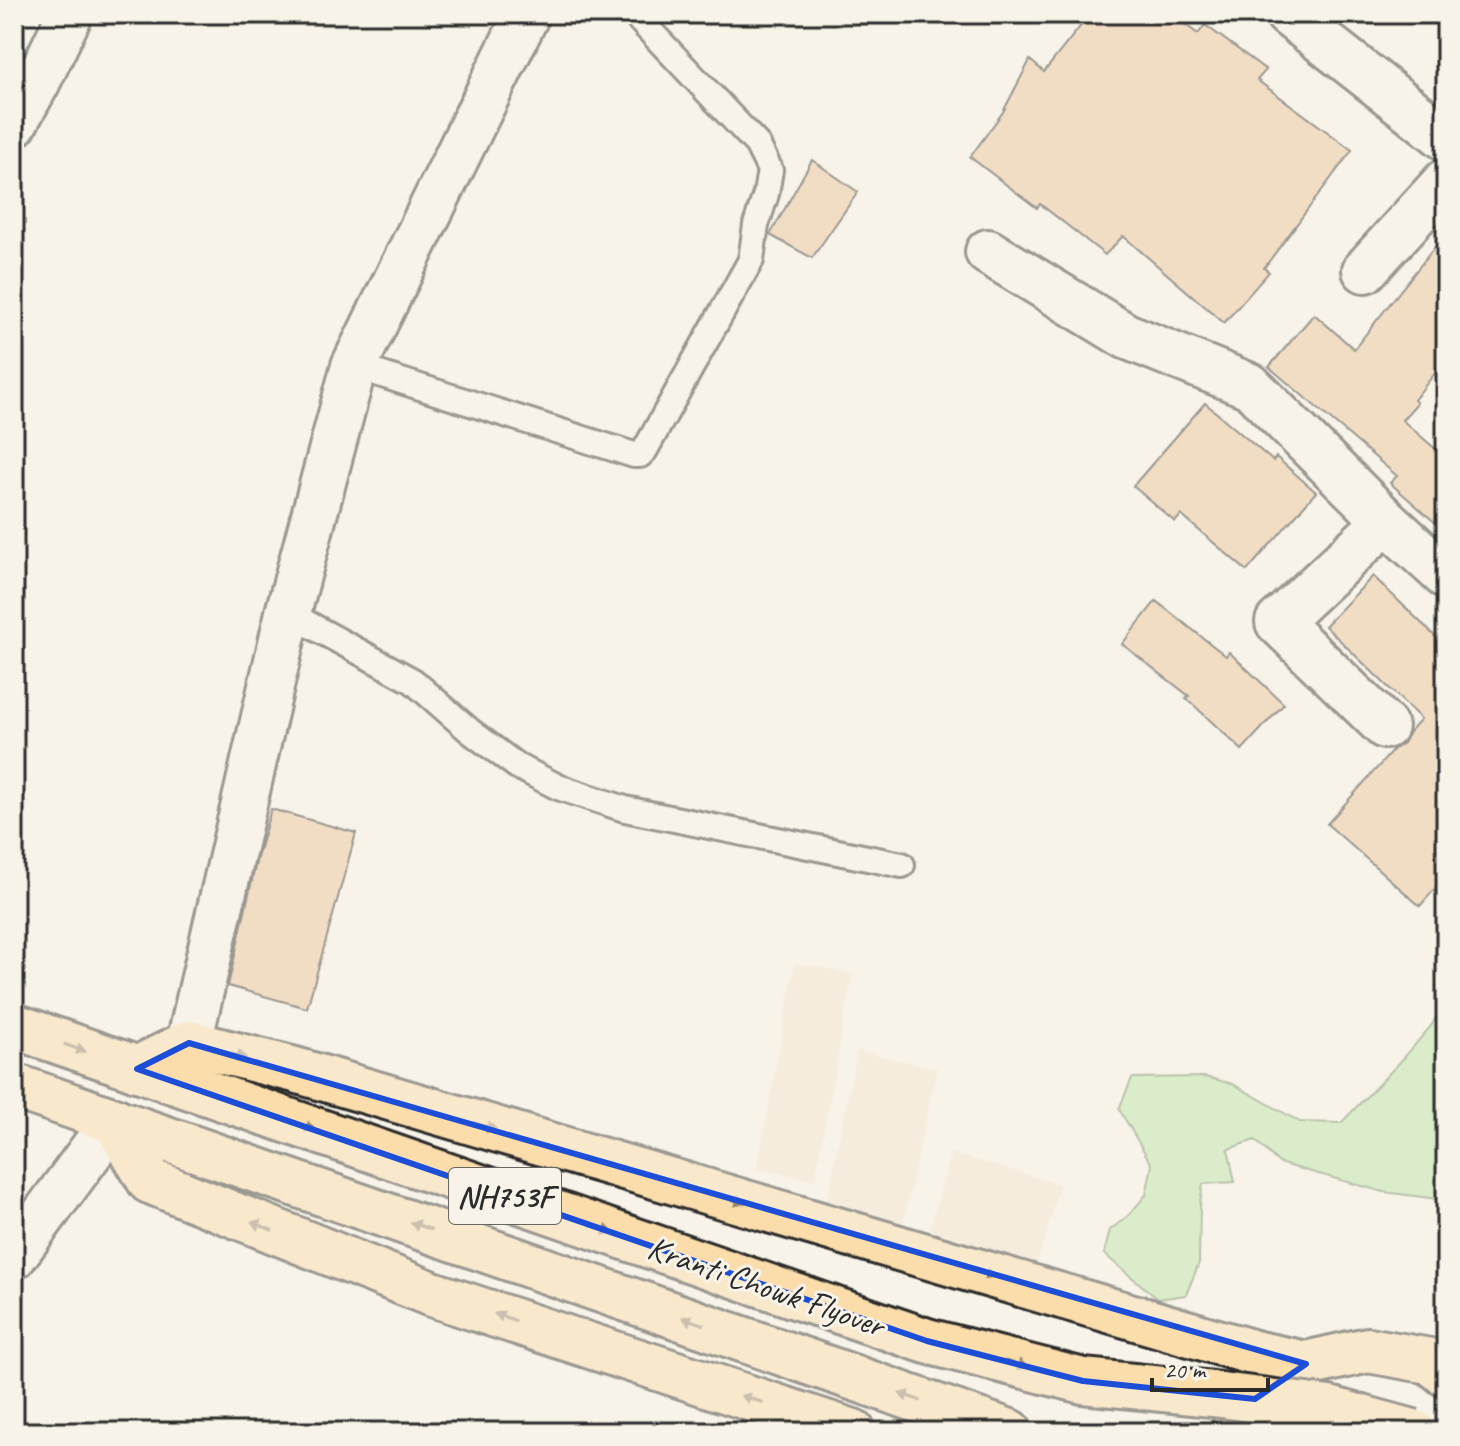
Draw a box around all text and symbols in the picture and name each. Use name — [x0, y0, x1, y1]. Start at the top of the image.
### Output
one-way arrow — [64, 1042, 88, 1054]
one-way arrow — [223, 1049, 248, 1061]
one-way arrow — [473, 1120, 497, 1133]
one-way arrow — [292, 1121, 316, 1133]
road number: NH753F — [449, 1168, 561, 1224]
one-way arrow — [723, 1194, 747, 1207]
one-way arrow — [250, 1219, 274, 1232]
one-way arrow — [409, 1219, 433, 1232]
one-way arrow — [591, 1224, 615, 1236]
street label: Kranti Chowk Flyover — [642, 1225, 893, 1348]
one-way arrow — [972, 1267, 996, 1280]
one-way arrow — [493, 1311, 517, 1323]
one-way arrow — [681, 1314, 705, 1327]
scale bar — [1152, 1342, 1268, 1392]
text: 20 m — [1164, 1355, 1207, 1385]
one-way arrow — [1003, 1358, 1028, 1370]
one-way arrow — [898, 1390, 922, 1403]
one-way arrow — [740, 1392, 764, 1404]

